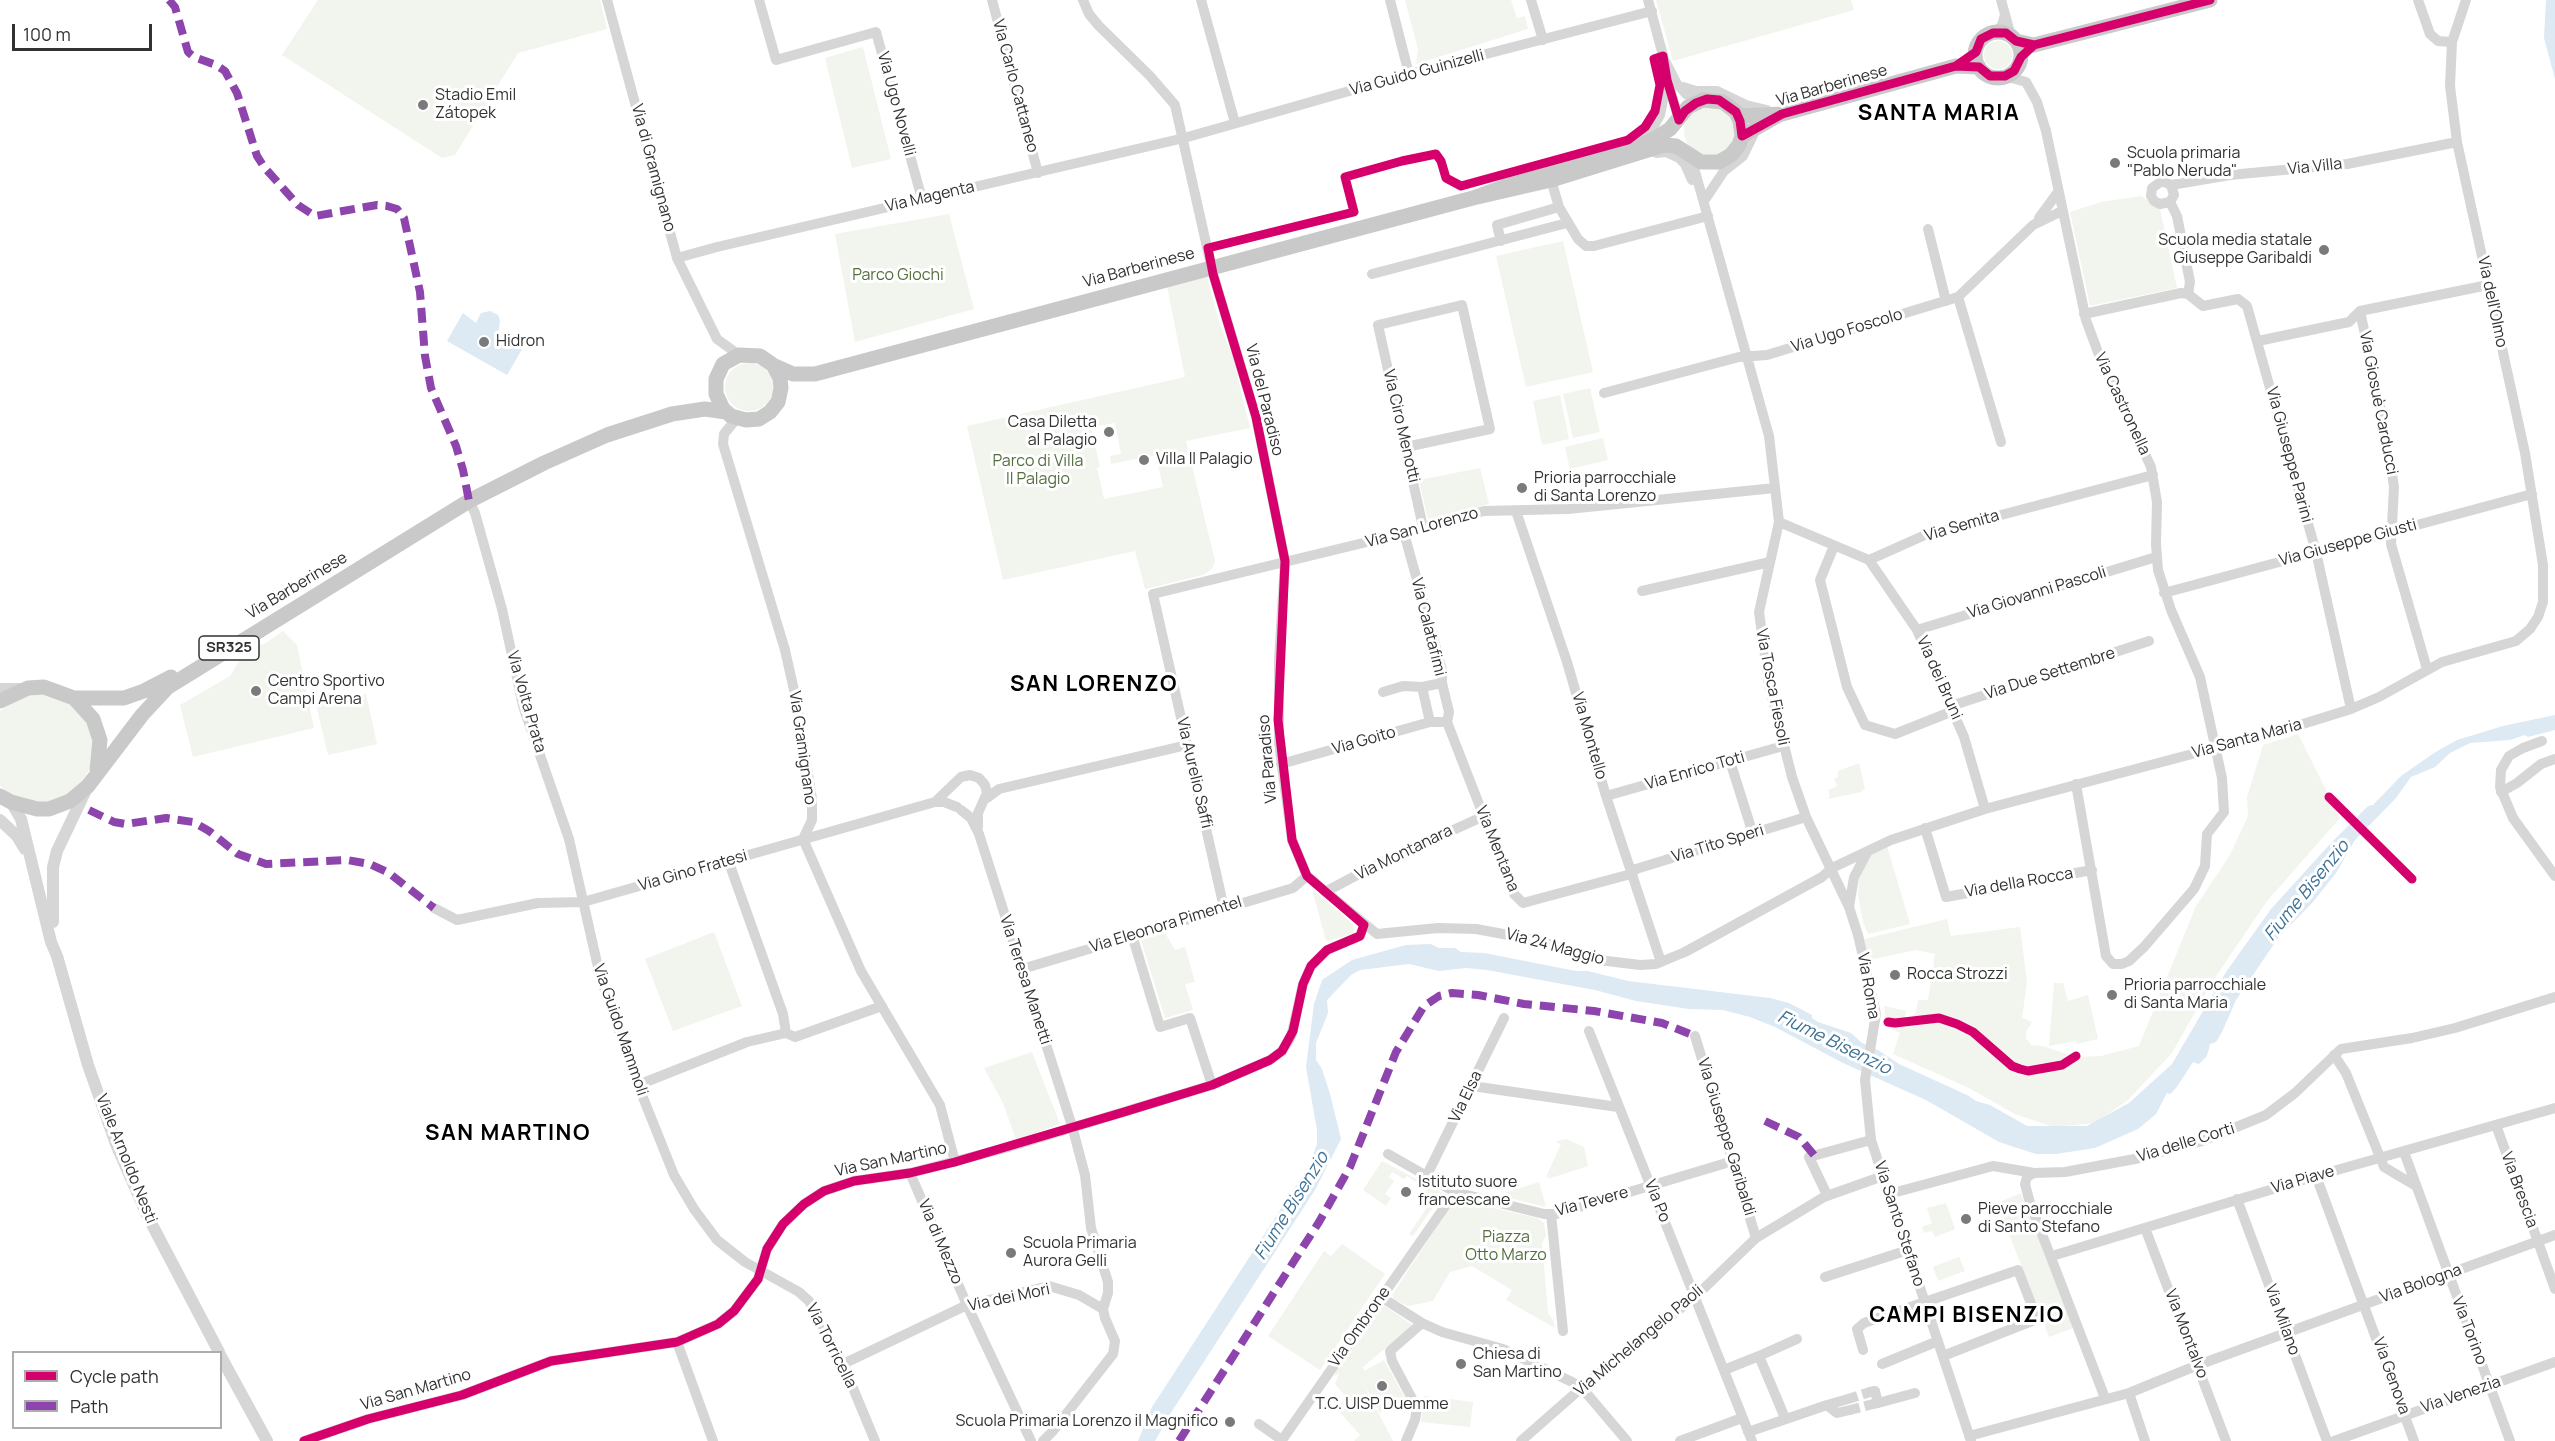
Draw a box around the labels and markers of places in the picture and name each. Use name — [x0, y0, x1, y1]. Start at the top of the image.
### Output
place label: Stadio Emil Zátopek — [435, 86, 516, 124]
marker: Stadio Emil Zátopek — [416, 98, 430, 112]
place label: Scuola primaria "Pablo Neruda" — [2127, 144, 2240, 182]
marker: Scuola primaria "Pablo Neruda" — [2108, 156, 2122, 170]
place label: Scuola media statale Giuseppe Garibaldi — [2158, 231, 2312, 269]
marker: Scuola media statale Giuseppe Garibaldi — [2317, 243, 2331, 257]
place label: Hidron — [496, 332, 545, 352]
marker: Hidron — [477, 335, 491, 349]
place label: Casa Diletta al Palagio — [1008, 413, 1097, 451]
marker: Casa Diletta al Palagio — [1102, 425, 1116, 439]
place label: Villa Il Palagio — [1156, 450, 1253, 470]
marker: Villa Il Palagio — [1137, 453, 1151, 467]
place label: Prioria parrocchiale di Santa Lorenzo — [1534, 469, 1676, 507]
marker: Prioria parrocchiale di Santa Lorenzo — [1515, 481, 1529, 495]
place label: Centro Sportivo Campi Arena — [268, 672, 385, 710]
marker: Centro Sportivo Campi Arena — [249, 684, 263, 698]
place label: Rocca Strozzi — [1907, 965, 2008, 985]
marker: Rocca Strozzi — [1888, 968, 1902, 982]
place label: Prioria parrocchiale di Santa Maria — [2124, 976, 2266, 1014]
marker: Prioria parrocchiale di Santa Maria — [2105, 988, 2119, 1002]
place label: Istituto suore francescane — [1418, 1173, 1517, 1211]
marker: Istituto suore francescane — [1399, 1185, 1413, 1199]
place label: Pieve parrocchiale di Santo Stefano — [1978, 1200, 2113, 1238]
marker: Pieve parrocchiale di Santo Stefano — [1959, 1212, 1973, 1226]
place label: Scuola Primaria Aurora Gelli — [1023, 1234, 1137, 1272]
marker: Scuola Primaria Aurora Gelli — [1004, 1246, 1018, 1260]
place label: Chiesa di San Martino — [1473, 1345, 1562, 1383]
marker: Chiesa di San Martino — [1454, 1357, 1468, 1371]
marker: T.C. UISP Duemme — [1375, 1379, 1389, 1393]
place label: T.C. UISP Duemme — [1315, 1395, 1449, 1415]
place label: Scuola Primaria Lorenzo il Magnifico — [955, 1412, 1218, 1432]
marker: Scuola Primaria Lorenzo il Magnifico — [1223, 1415, 1237, 1429]

